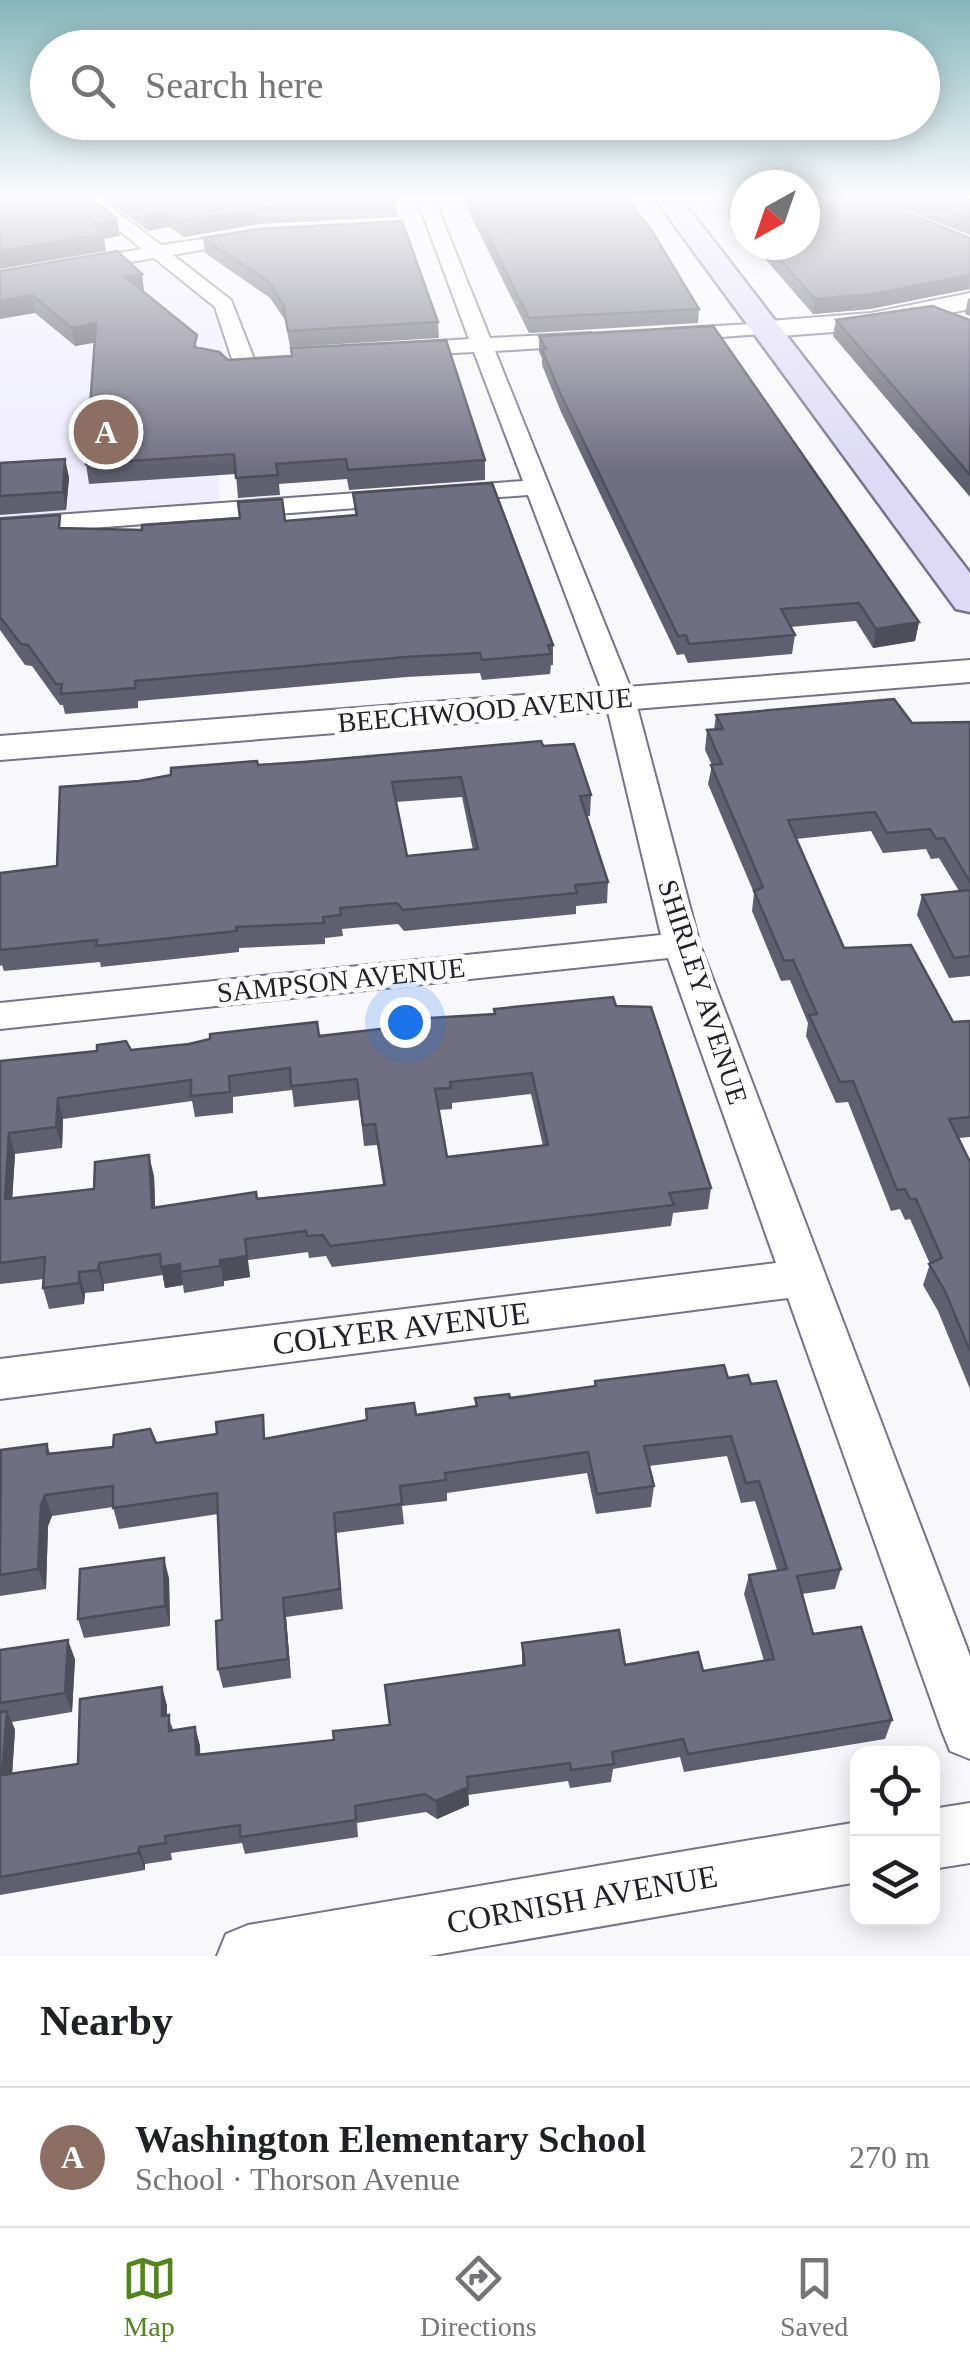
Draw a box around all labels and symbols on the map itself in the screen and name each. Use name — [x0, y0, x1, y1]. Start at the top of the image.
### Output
north arrow — [730, 170, 820, 260]
pin: A — [74, 394, 138, 470]
street label: BEECHWOOD AVENUE — [336, 682, 634, 738]
street label: SHIRLEY AVENUE — [652, 876, 754, 1108]
street label: SAMPSON AVENUE — [215, 952, 467, 1008]
your location — [380, 997, 431, 1048]
street label: COLYER AVENUE — [271, 1294, 531, 1362]
street label: CORNISH AVENUE — [444, 1857, 720, 1941]

